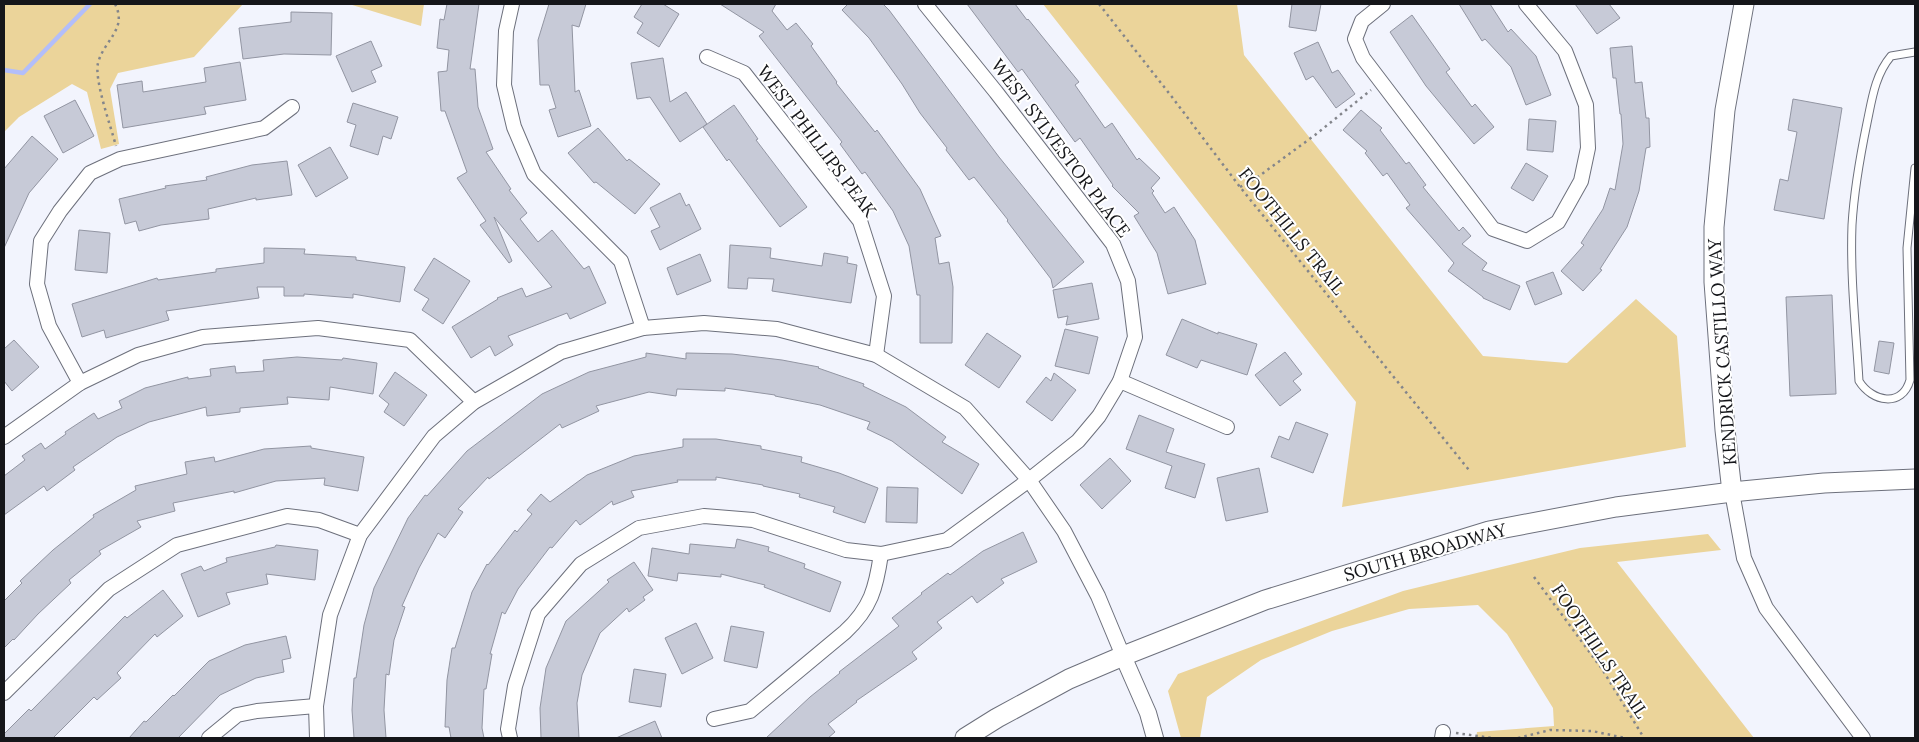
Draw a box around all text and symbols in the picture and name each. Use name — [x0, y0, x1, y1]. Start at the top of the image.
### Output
street label: WEST SYLVESTOR PLACE — [986, 54, 1136, 242]
street label: WEST PHILLIPS PEAK — [752, 60, 882, 222]
street label: FOOTHILLS TRAIL — [1234, 163, 1351, 300]
street label: KENDRICK CASTILLO WAY — [1703, 237, 1741, 466]
street label: SOUTH BROADWAY — [1341, 518, 1510, 586]
street label: FOOTHILLS TRAIL — [1547, 580, 1654, 723]

